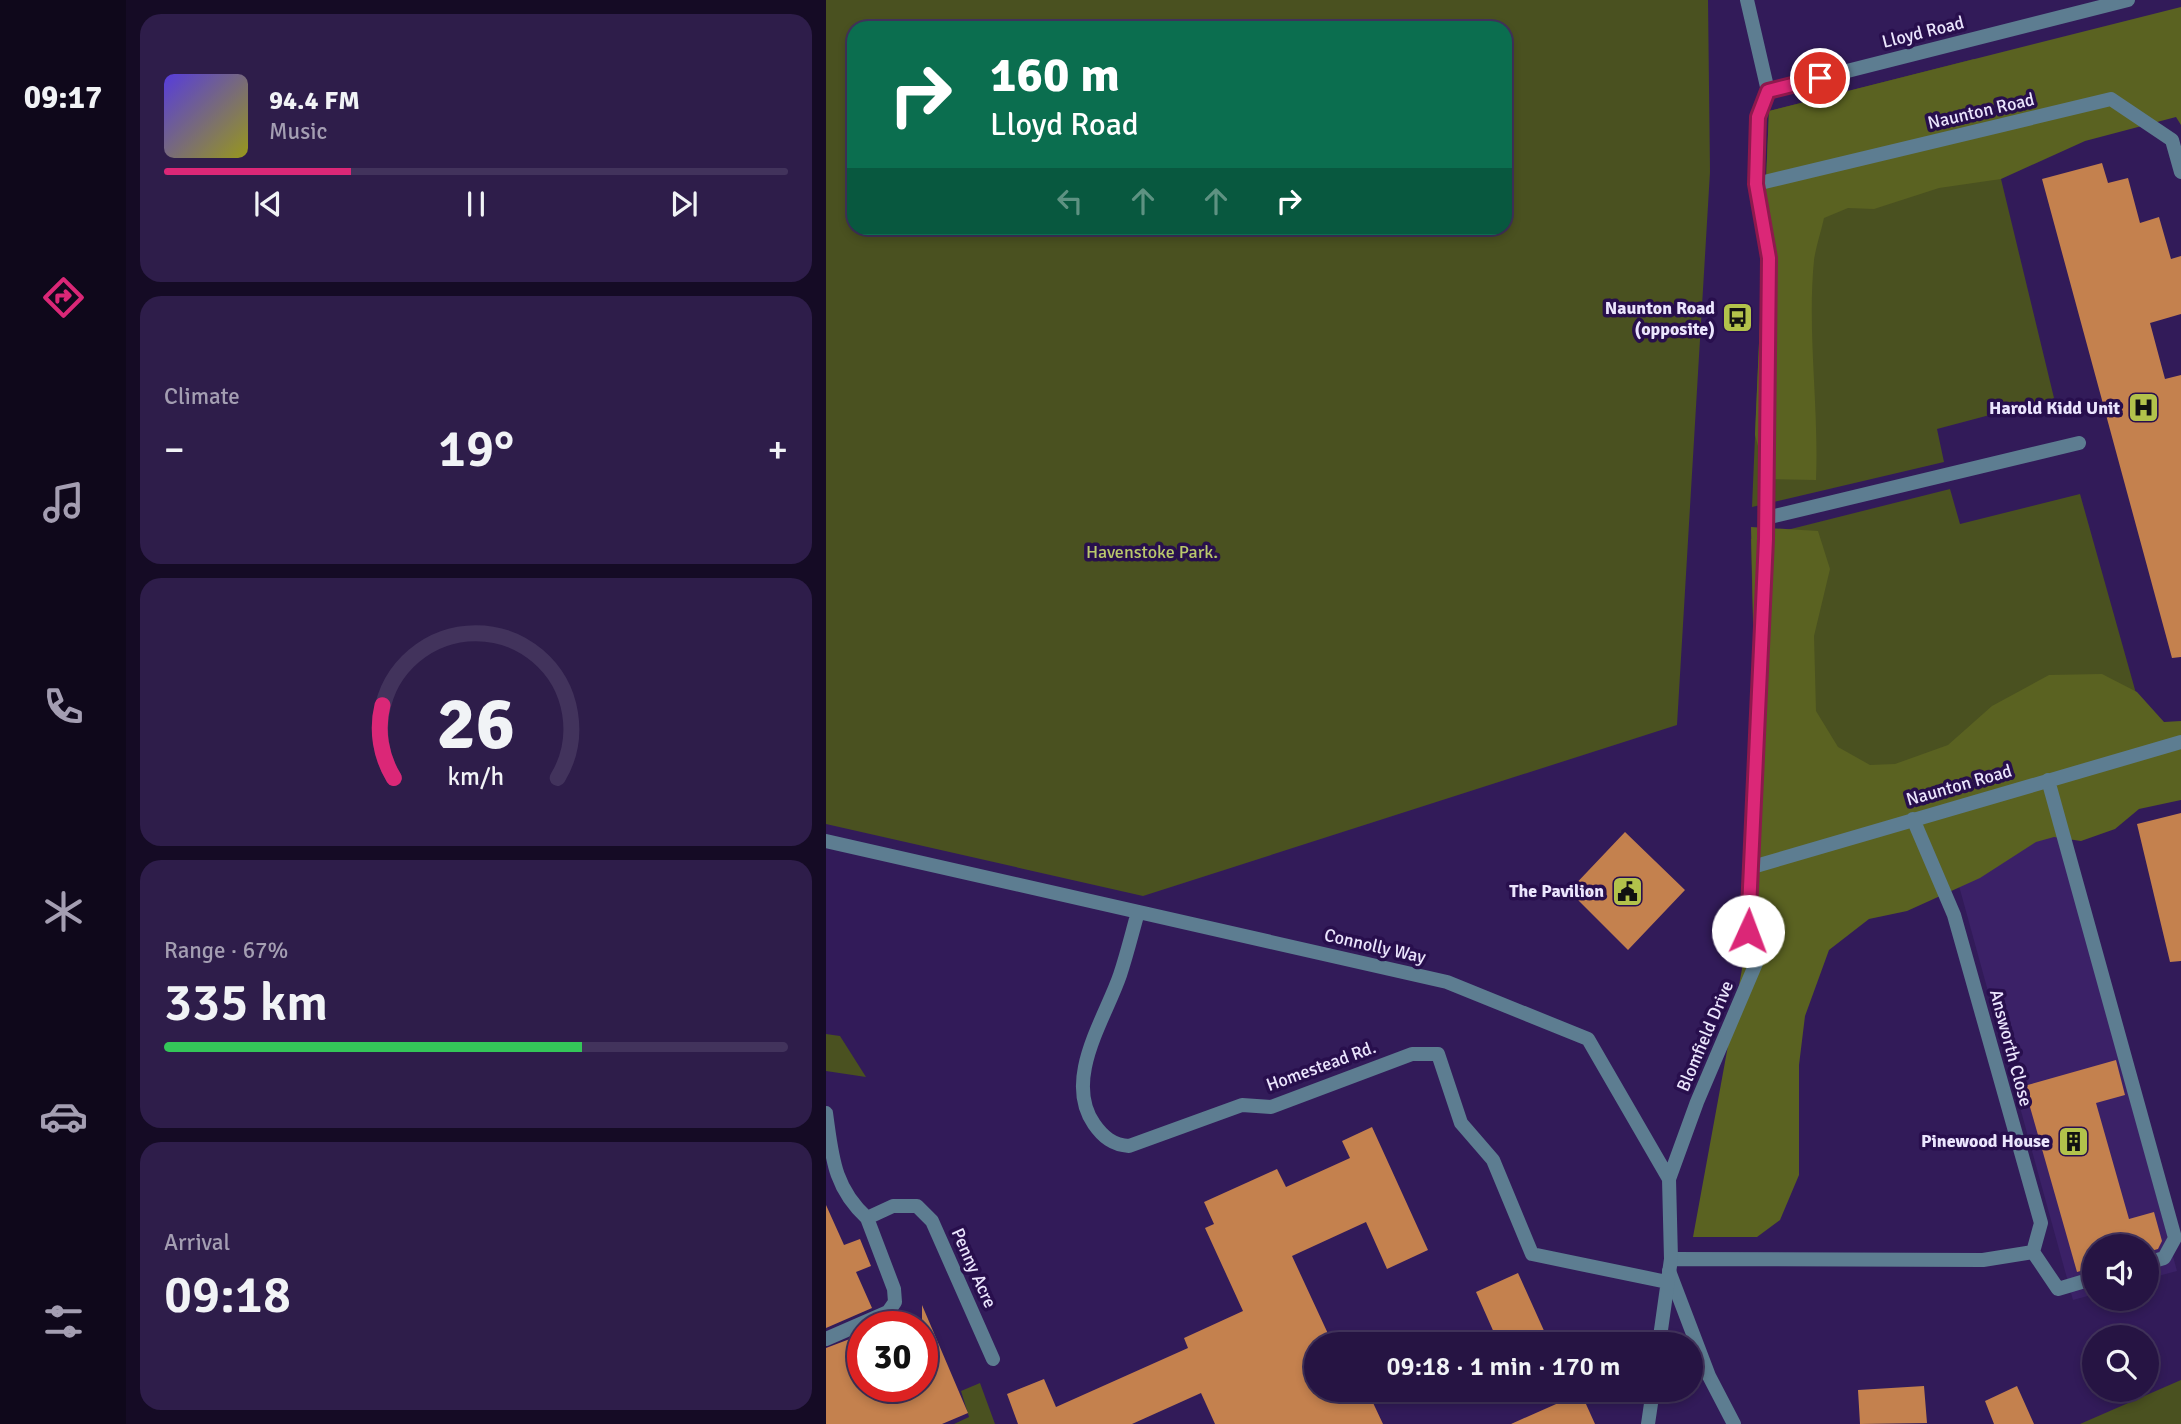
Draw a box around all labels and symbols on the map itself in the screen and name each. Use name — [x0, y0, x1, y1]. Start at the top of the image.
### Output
street label: Lloyd Road — [1880, 11, 1966, 53]
pin — [1790, 48, 1850, 108]
street label: Naunton Road — [1926, 88, 2036, 134]
place label: Naunton Road (opposite) — [1605, 297, 1715, 340]
bus stop icon: Naunton Road (opposite) — [1721, 301, 1755, 335]
hospital icon: Harold Kidd Unit — [2126, 391, 2160, 425]
place label: Harold Kidd Unit — [1989, 397, 2120, 419]
park label: Havenstoke Park. — [1086, 541, 1218, 563]
street label: Naunton Road — [1904, 759, 2014, 811]
public building icon: The Pavilion — [1610, 874, 1644, 908]
place label: The Pavilion — [1509, 880, 1604, 902]
position arrow — [1711, 894, 1785, 968]
street label: Connolly Way — [1322, 924, 1429, 968]
street label: Blomfield Drive — [1672, 977, 1738, 1095]
street label: Answorth Close — [1985, 987, 2037, 1109]
street label: Homestead Rd. — [1263, 1036, 1379, 1096]
building icon: Pinewood House — [2056, 1124, 2090, 1158]
place label: Pinewood House — [1921, 1130, 2050, 1152]
street label: Penny Acre — [947, 1225, 1001, 1311]
speed limit sign: 30 — [847, 1311, 938, 1402]

